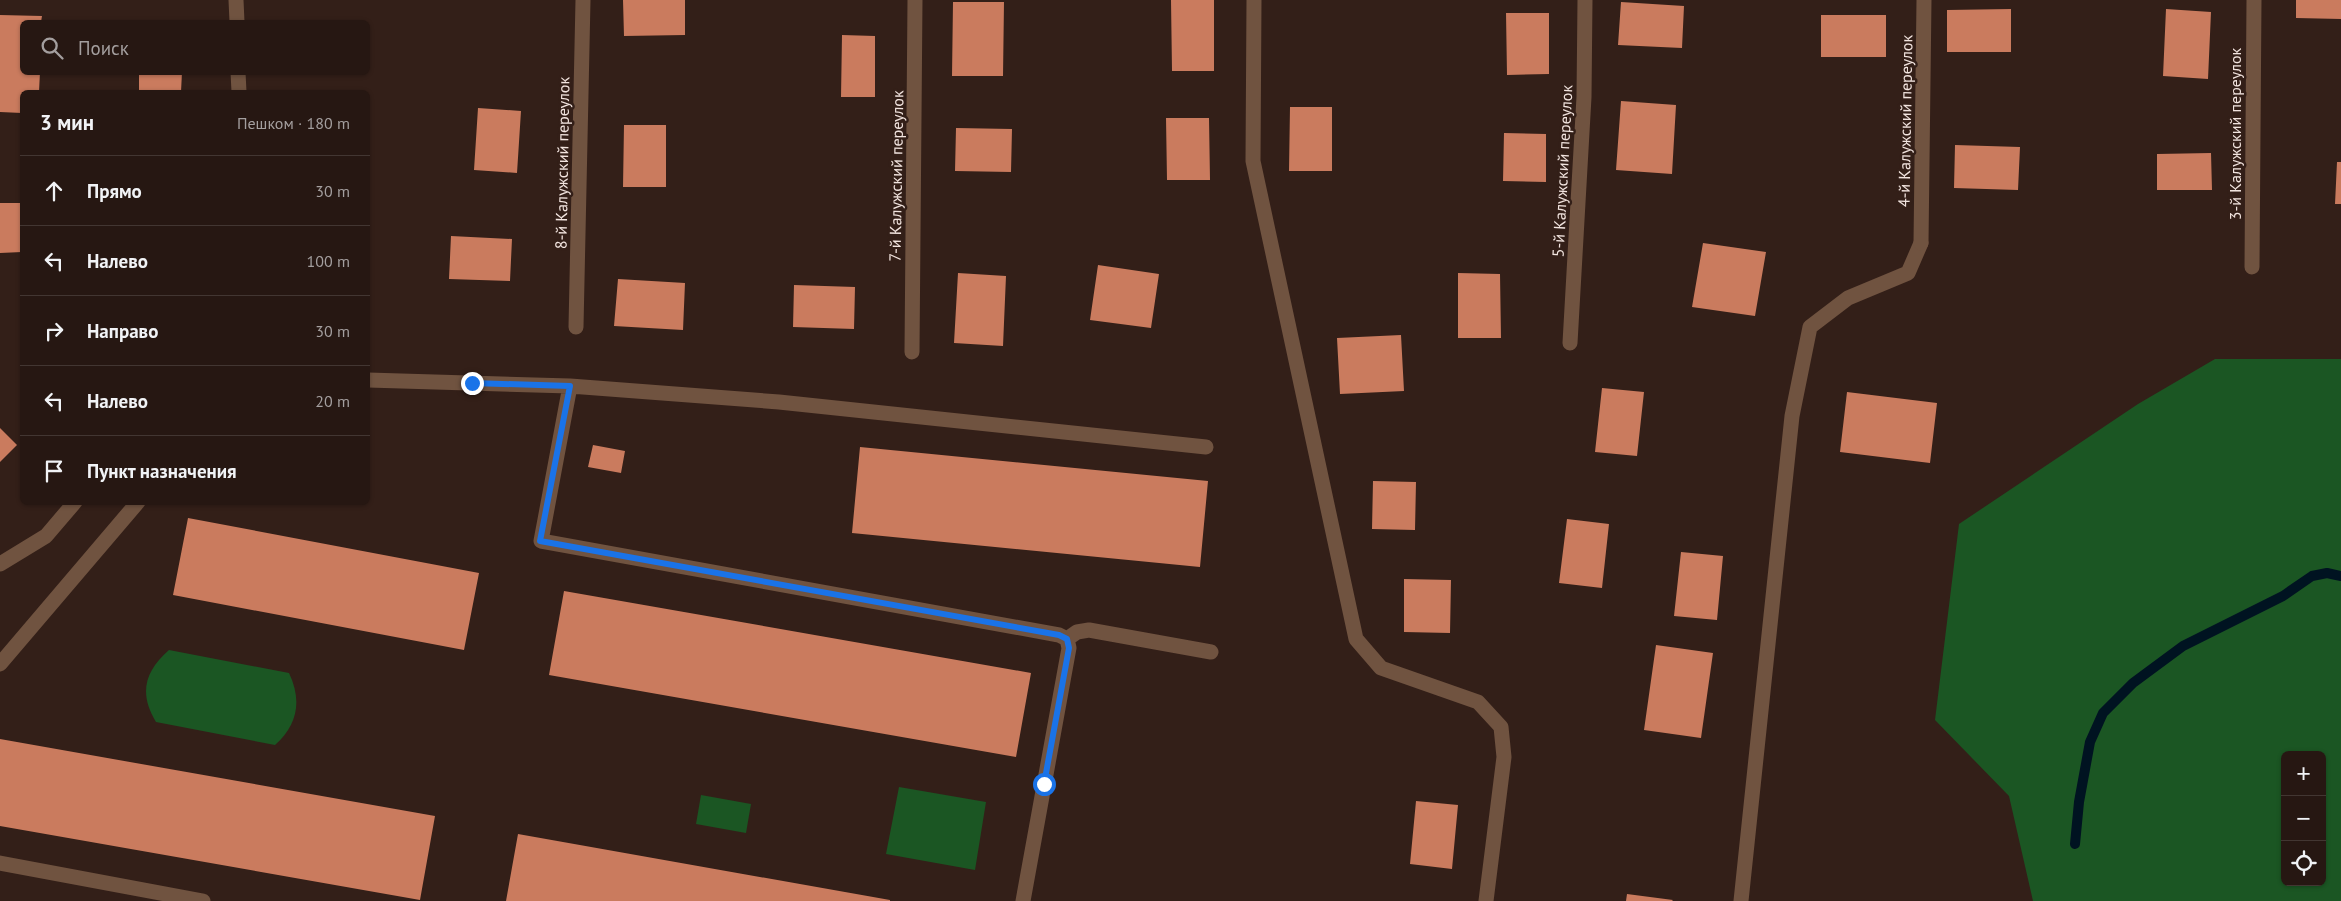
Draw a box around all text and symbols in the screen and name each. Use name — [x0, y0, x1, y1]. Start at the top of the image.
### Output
search box — [20, 20, 370, 75]
icon: search — [38, 34, 66, 62]
street label: 4-й Калужский переулок — [1893, 34, 1917, 207]
text: Поиск — [78, 36, 129, 60]
street label: 3-й Калужский переулок — [2225, 47, 2245, 220]
street label: 8-й Калужский переулок — [550, 76, 574, 249]
street label: 5-й Калужский переулок — [1548, 84, 1577, 258]
street label: 7-й Калужский переулок — [885, 90, 908, 262]
text: 3 мин — [40, 109, 94, 136]
text: Пешком · 180 m — [237, 113, 350, 133]
icon: ahead — [40, 177, 68, 205]
text: Прямо — [87, 179, 142, 203]
text: 30 m — [315, 181, 350, 201]
icon: left — [40, 247, 68, 275]
text: Налево — [87, 249, 148, 273]
text: 100 m — [307, 251, 350, 271]
icon: right — [40, 317, 68, 345]
text: Направо — [87, 319, 158, 343]
text: 30 m — [315, 321, 350, 341]
route end — [461, 372, 484, 395]
icon: left — [40, 387, 68, 415]
text: Налево — [87, 389, 148, 413]
text: 20 m — [315, 391, 350, 411]
icon: arrive — [40, 457, 68, 485]
text: Пункт назначения — [87, 459, 237, 483]
map controls — [2281, 751, 2326, 886]
button: + — [2281, 751, 2326, 796]
route start — [1033, 773, 1056, 796]
button: − — [2281, 796, 2326, 841]
button: locate — [2281, 841, 2326, 886]

